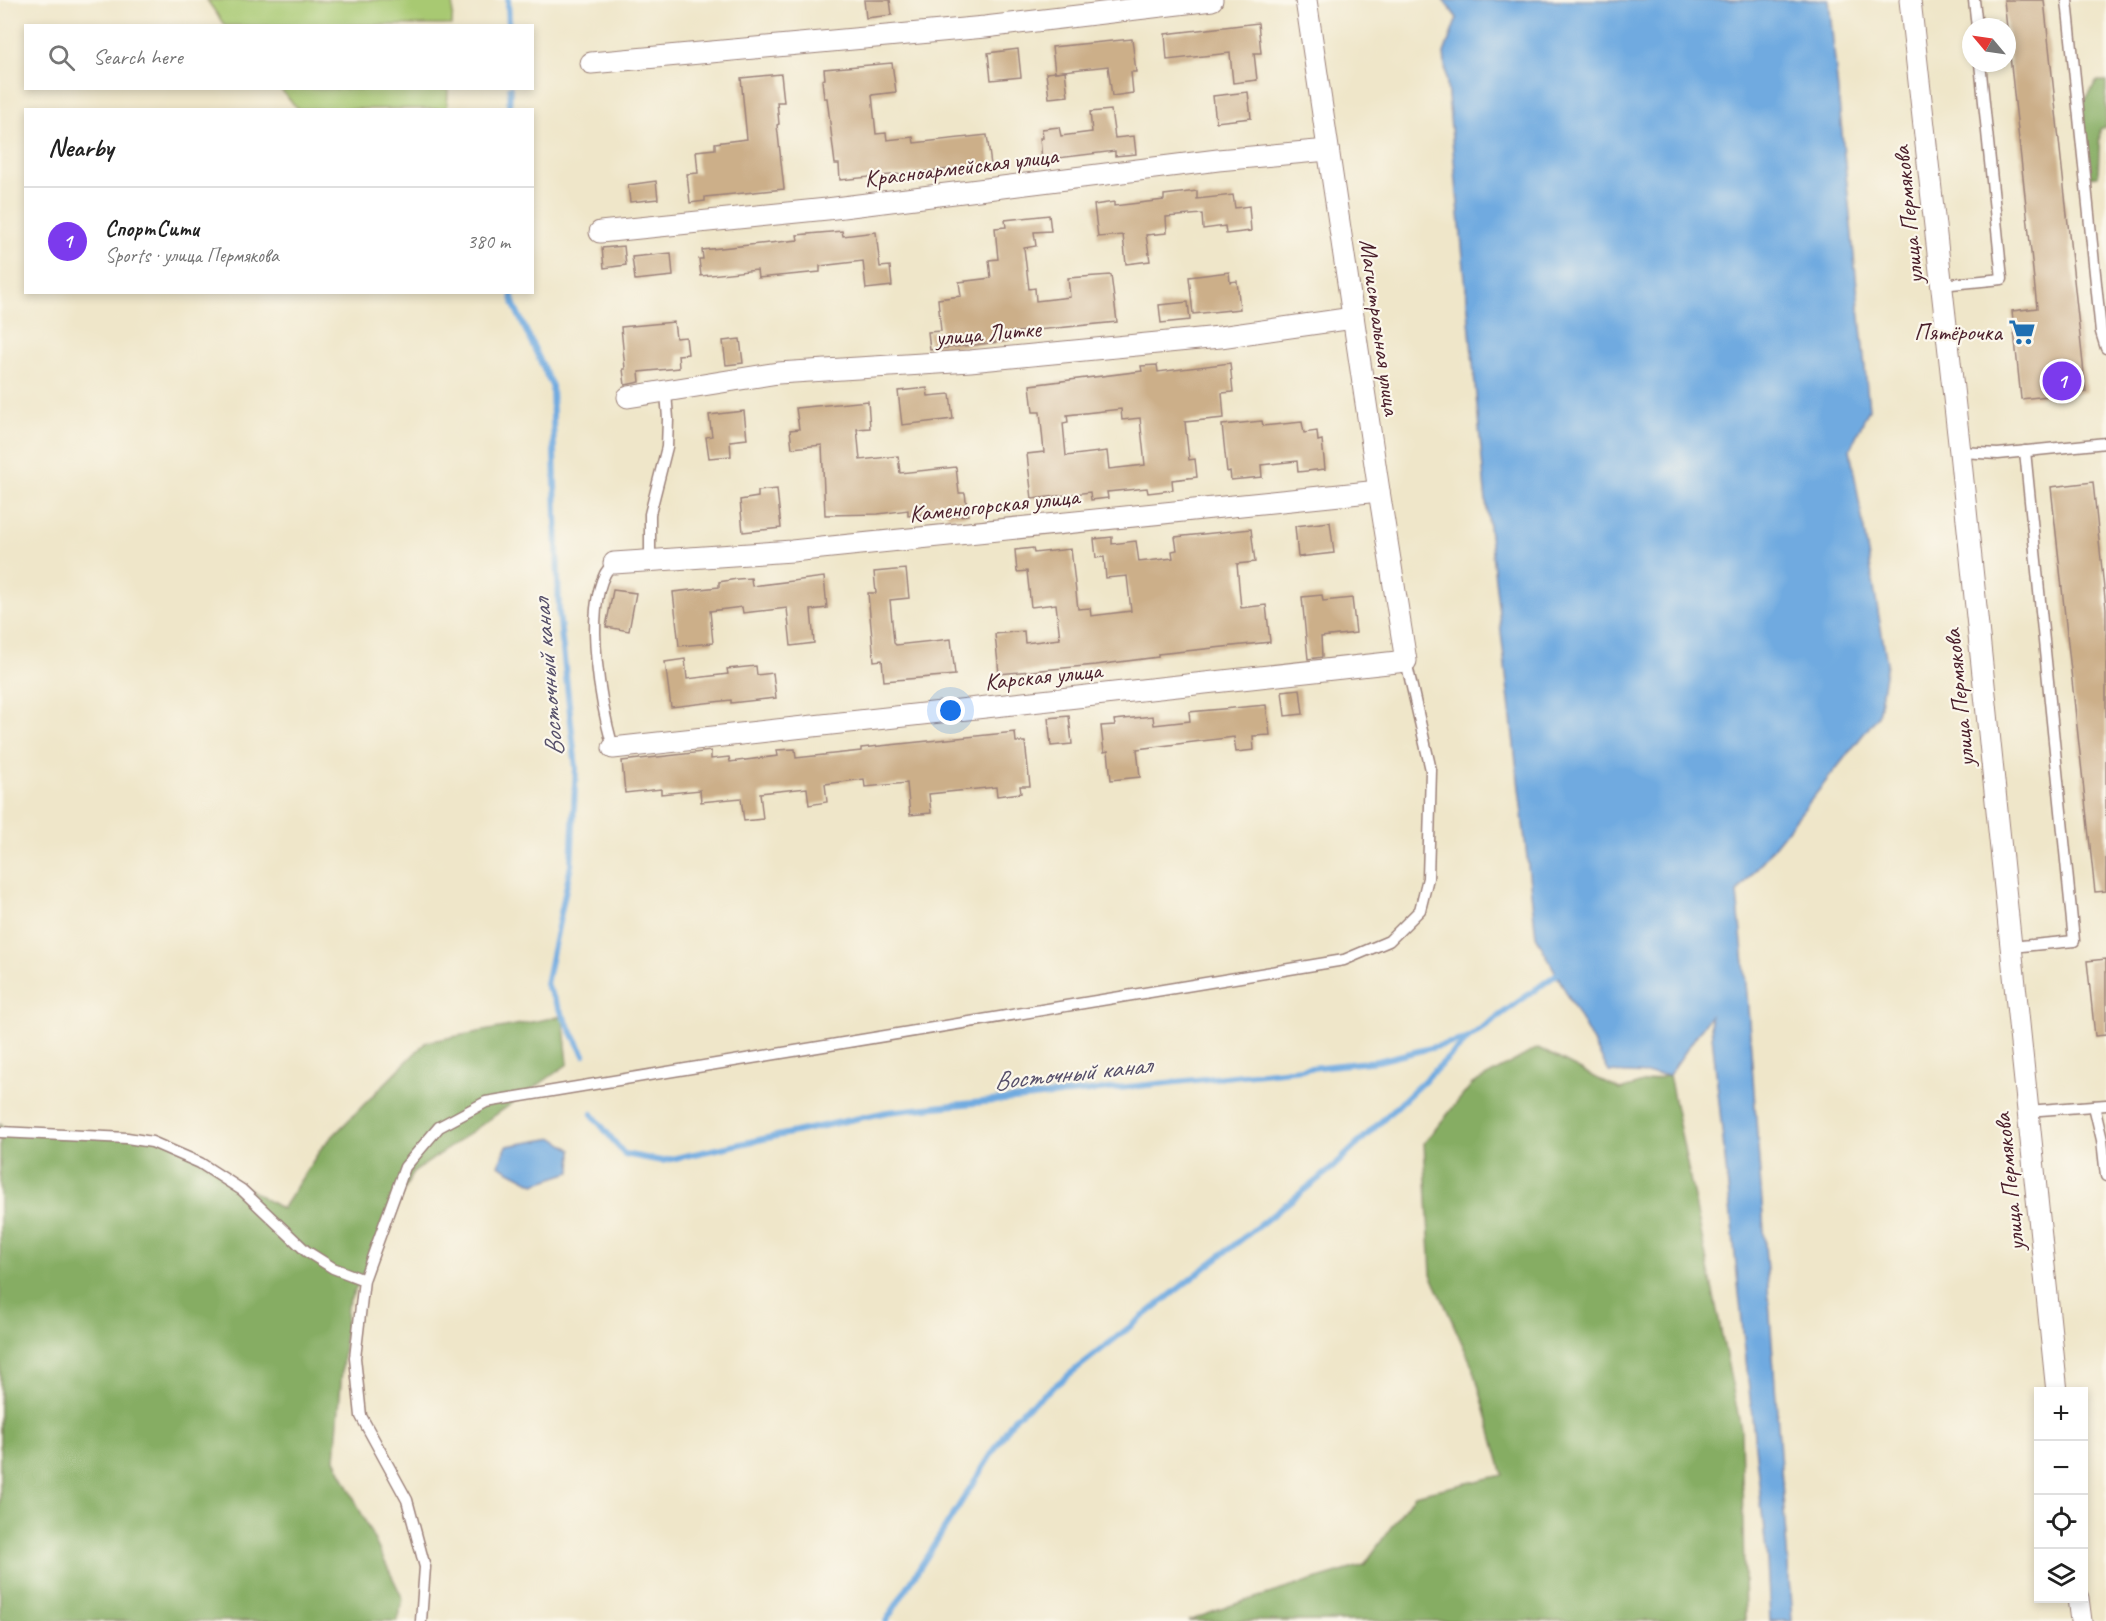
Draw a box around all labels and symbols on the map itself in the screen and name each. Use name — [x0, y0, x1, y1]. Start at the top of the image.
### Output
north arrow — [1962, 18, 2016, 72]
street label: Красноармейская улица — [863, 140, 1061, 194]
street label: улица Пермякова — [1886, 143, 1930, 287]
street label: Магистральная улица — [1353, 237, 1407, 418]
street label: улица Литке — [932, 313, 1044, 353]
place label: Пятёрочка — [1914, 317, 2003, 347]
supermarket icon: Пятёрочка — [2007, 317, 2037, 347]
pin: 1 — [2042, 358, 2082, 404]
street label: Каменогорская улица — [908, 481, 1083, 529]
water label: Восточный канал — [524, 594, 571, 758]
street label: улица Пермякова — [1937, 626, 1981, 770]
street label: Карская улица — [983, 655, 1105, 697]
your location — [936, 696, 965, 725]
water label: Восточный канал — [992, 1048, 1157, 1098]
street label: улица Пермякова — [1987, 1110, 2031, 1254]

